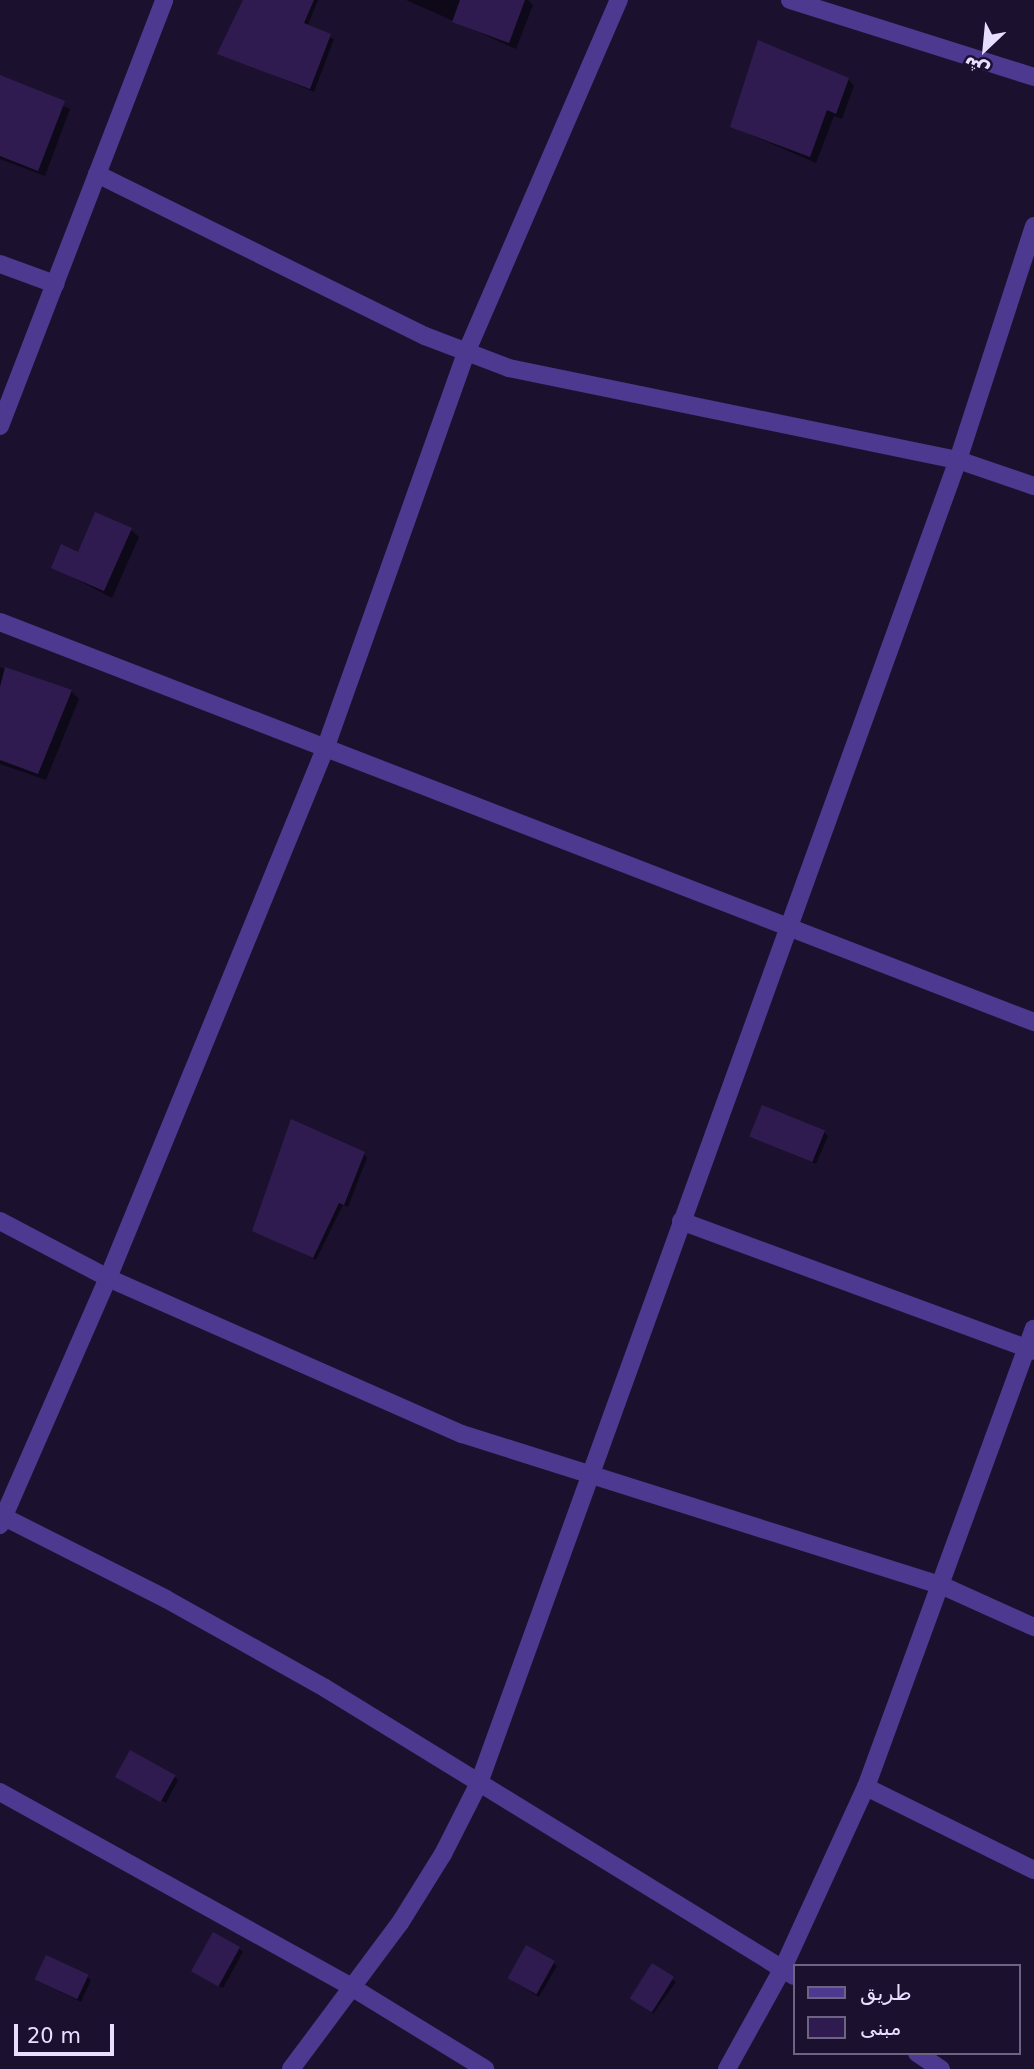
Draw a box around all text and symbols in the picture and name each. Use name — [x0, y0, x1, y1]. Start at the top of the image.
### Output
north arrow — [950, 14, 1020, 84]
text: ش — [959, 52, 992, 84]
legend — [792, 1964, 1020, 2055]
text: طريق — [860, 1981, 912, 2005]
scale bar — [18, 2010, 117, 2054]
text: مبنى — [860, 2016, 901, 2040]
text: 20 m — [27, 2024, 81, 2048]

